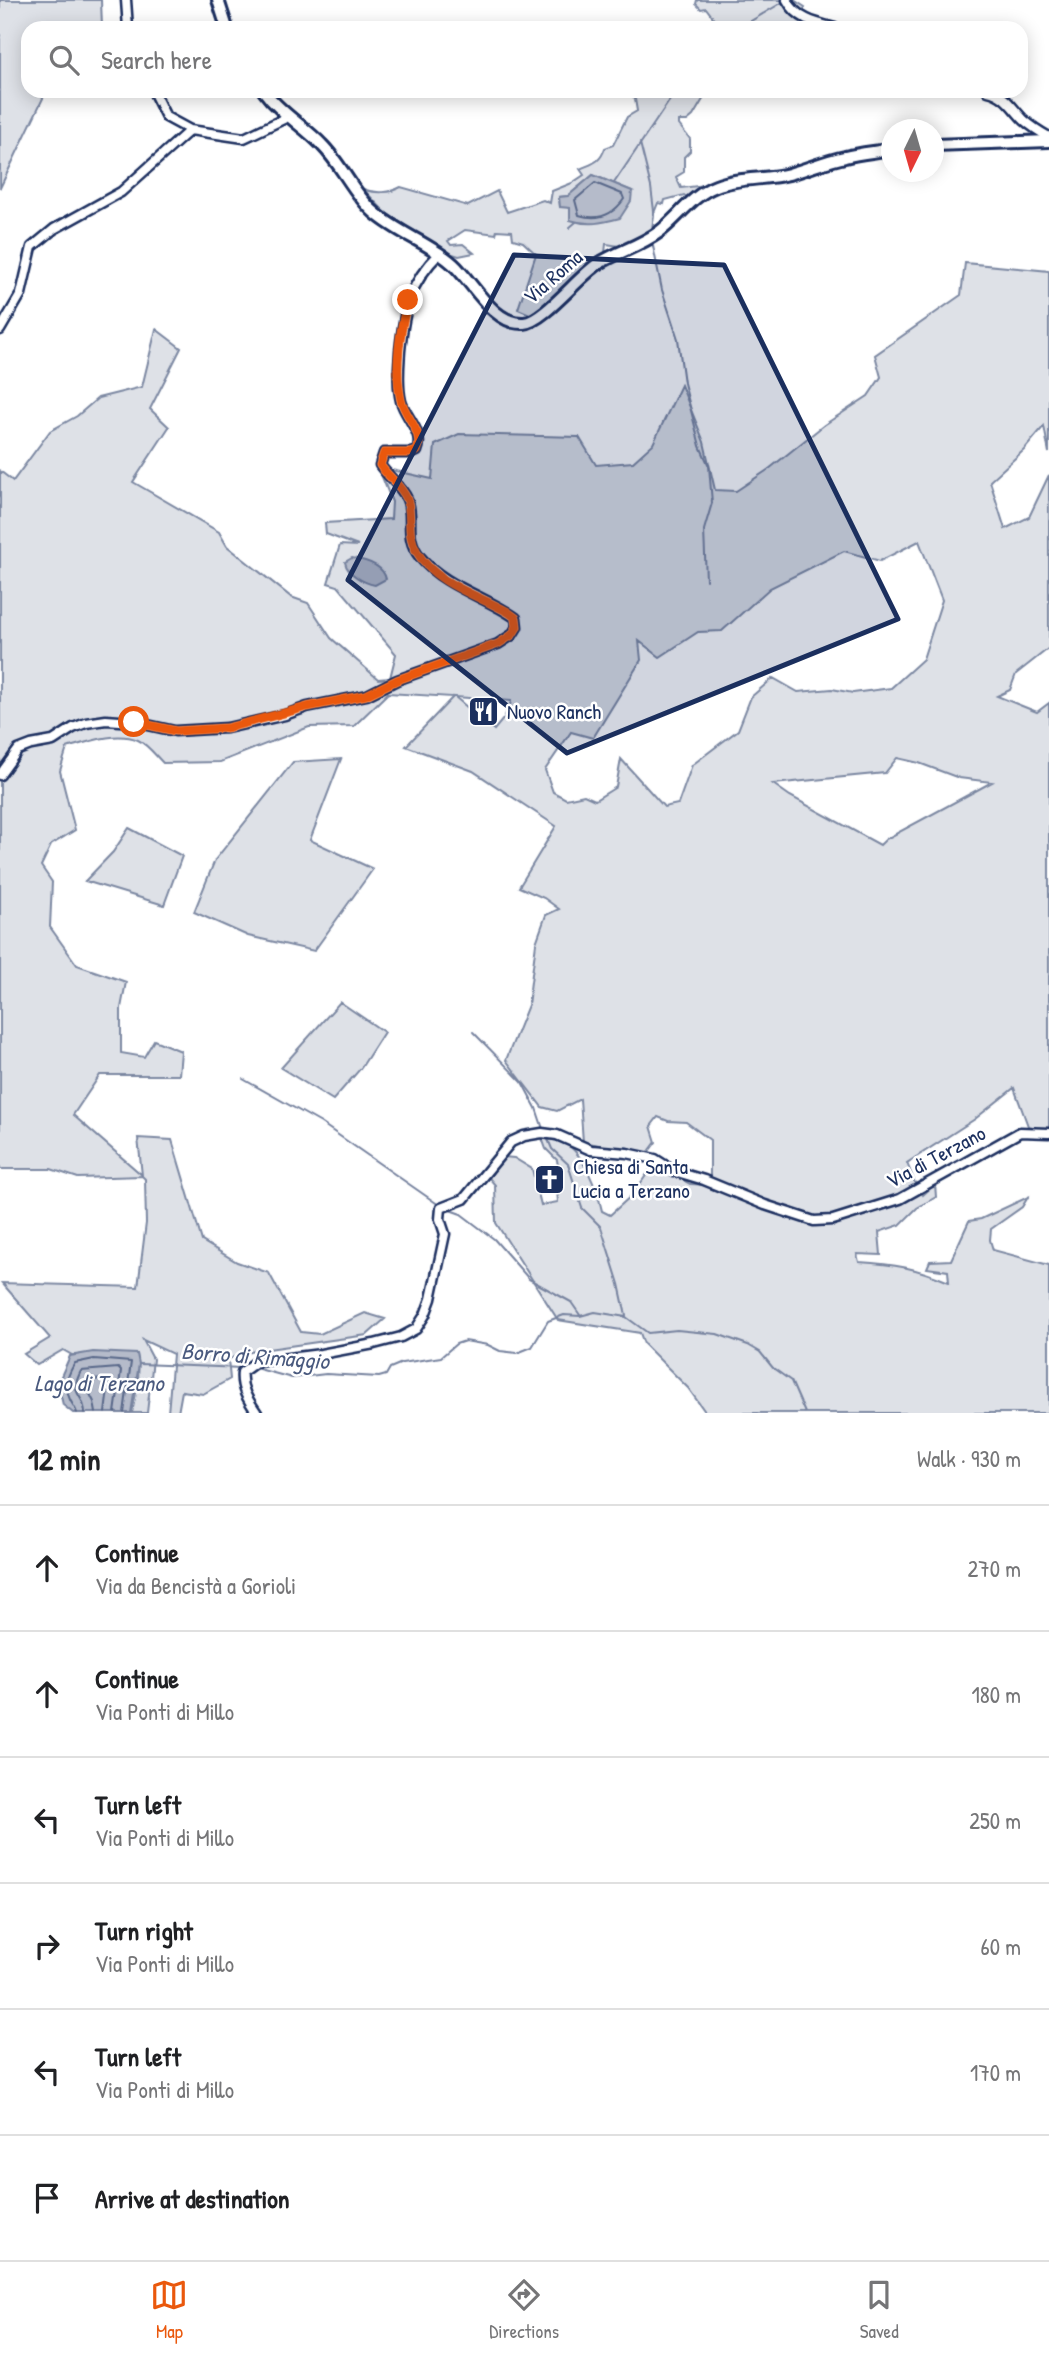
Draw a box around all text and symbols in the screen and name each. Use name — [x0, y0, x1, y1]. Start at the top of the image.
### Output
search box — [21, 21, 1028, 98]
icon: search — [45, 41, 83, 79]
text: Search here — [101, 42, 212, 77]
north arrow — [881, 119, 944, 182]
street label: Via Roma — [517, 243, 589, 311]
route end — [392, 284, 423, 315]
restaurant icon: Nuovo Ranch — [467, 695, 501, 729]
place label: Nuovo Ranch — [507, 697, 601, 726]
route start — [118, 706, 149, 737]
street label: Via di Terzano — [881, 1118, 991, 1195]
place label: Chiesa di Santa Lucia a Terzano — [573, 1152, 690, 1205]
church icon: Chiesa di Santa Lucia a Terzano — [533, 1162, 567, 1196]
water label: Borro di Rimaggio — [180, 1335, 332, 1377]
water label: Lago di Terzano — [34, 1367, 165, 1399]
text: 12 min — [28, 1439, 101, 1479]
text: Walk · 930 m — [917, 1443, 1021, 1474]
text: Continue — [95, 1535, 179, 1570]
icon: ahead — [28, 1549, 66, 1587]
text: 270 m — [968, 1553, 1021, 1584]
text: Via da Bencistà a Gorioli — [95, 1570, 296, 1601]
text: Continue — [95, 1661, 179, 1696]
icon: ahead — [28, 1675, 66, 1713]
text: 180 m — [971, 1679, 1021, 1710]
text: Via Ponti di Millo — [95, 1696, 234, 1727]
text: Turn left — [95, 1787, 181, 1822]
icon: left — [28, 1801, 66, 1839]
text: 250 m — [969, 1805, 1021, 1836]
text: Via Ponti di Millo — [95, 1822, 234, 1853]
text: Turn right — [95, 1913, 193, 1948]
icon: right — [28, 1927, 66, 1965]
text: 60 m — [981, 1931, 1021, 1962]
text: Via Ponti di Millo — [95, 1948, 234, 1979]
text: Turn left — [95, 2039, 181, 2074]
icon: left — [28, 2053, 66, 2091]
text: 170 m — [970, 2057, 1021, 2088]
text: Via Ponti di Millo — [95, 2074, 234, 2105]
icon: arrive — [28, 2179, 66, 2217]
text: Arrive at destination — [95, 2181, 290, 2216]
tab: Map — [150, 2276, 188, 2344]
tab: Directions — [489, 2276, 559, 2344]
tab: Saved — [860, 2276, 899, 2344]

